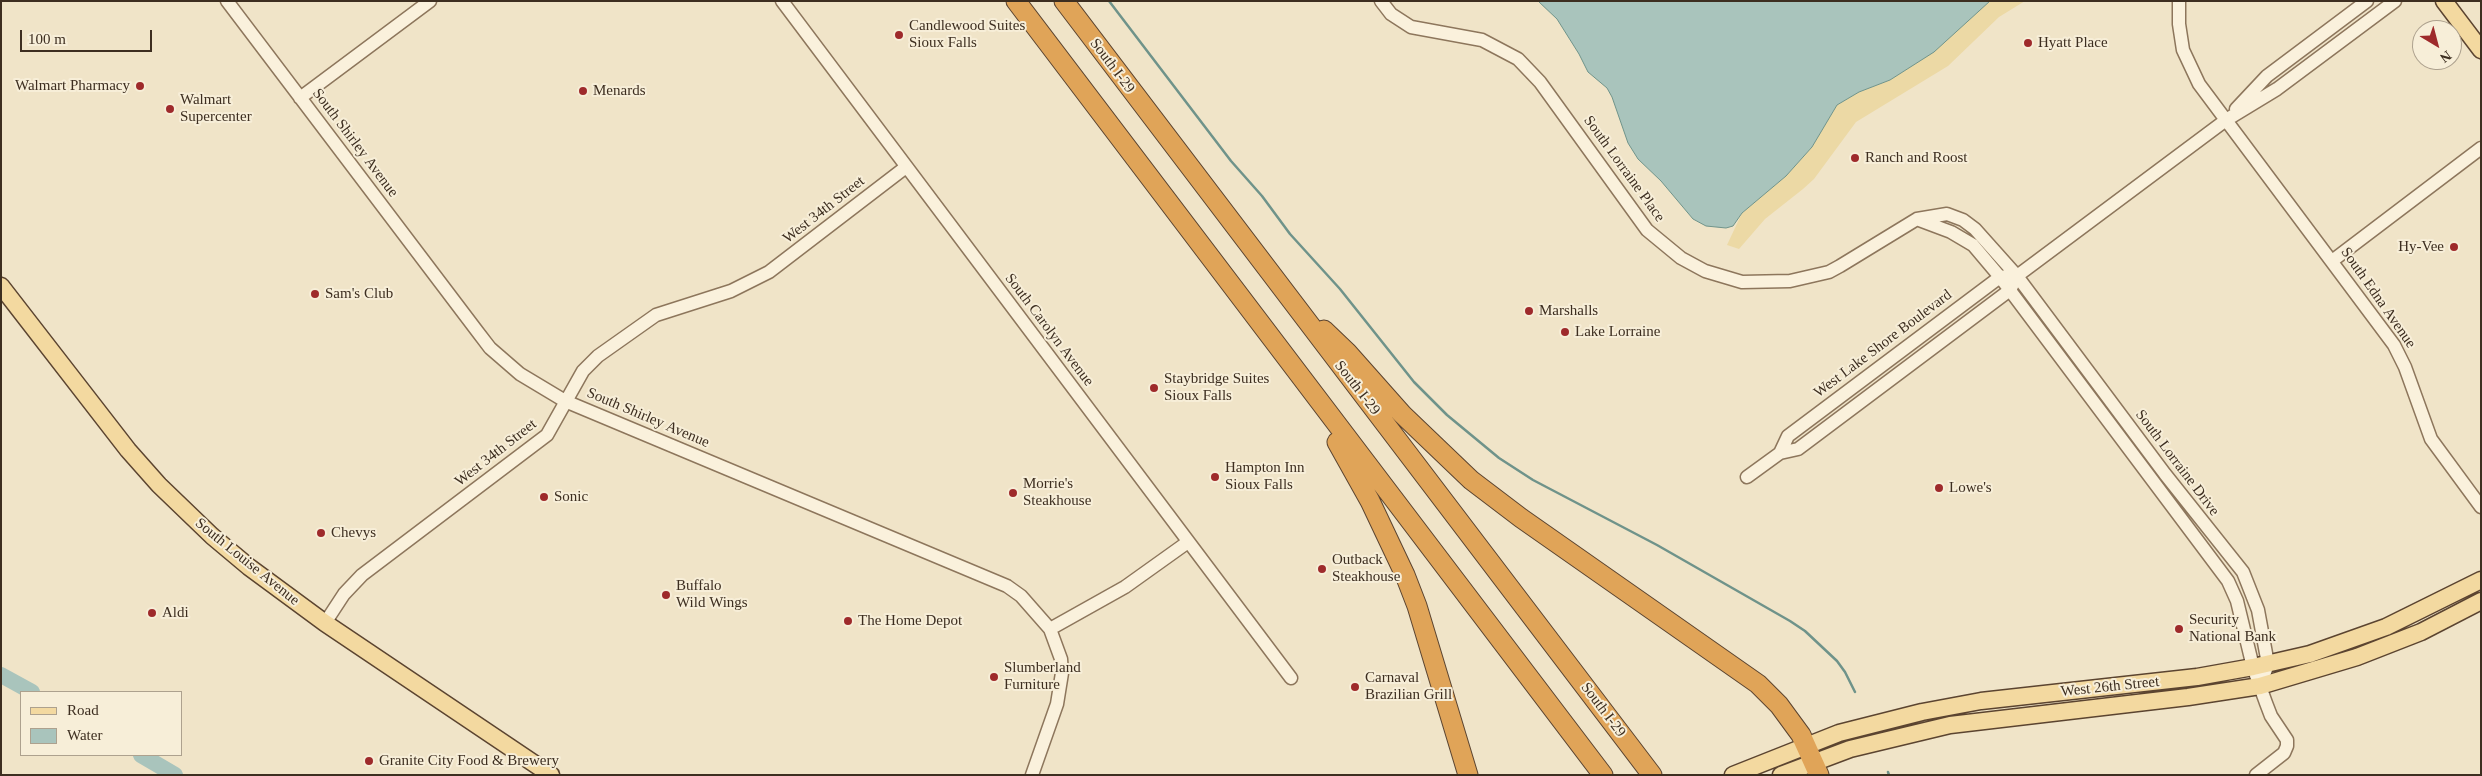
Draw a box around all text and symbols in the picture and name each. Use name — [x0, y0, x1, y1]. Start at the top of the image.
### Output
place label: Candlewood Suites Sioux Falls — [909, 17, 1025, 52]
scale bar — [22, 20, 155, 52]
north arrow — [2412, 20, 2462, 70]
marker: Candlewood Suites Sioux Falls — [893, 29, 905, 41]
text: 100 m — [28, 31, 66, 47]
place label: Hyatt Place — [2038, 34, 2108, 52]
street label: South I-29 — [1086, 35, 1138, 97]
marker: Hyatt Place — [2022, 37, 2034, 49]
text: N — [2437, 48, 2454, 66]
place label: Walmart Pharmacy — [15, 77, 130, 95]
marker: Walmart Pharmacy — [134, 80, 146, 92]
place label: Menards — [593, 82, 645, 100]
street label: South Shirley Avenue — [308, 85, 402, 201]
marker: Menards — [577, 85, 589, 97]
place label: Walmart Supercenter — [180, 91, 252, 126]
marker: Walmart Supercenter — [164, 103, 176, 115]
street label: South Lorraine Place — [1580, 112, 1668, 226]
place label: Ranch and Roost — [1865, 149, 1967, 167]
marker: Ranch and Roost — [1849, 152, 1861, 164]
street label: West 34th Street — [780, 173, 868, 247]
place label: Hy-Vee — [2398, 238, 2444, 256]
marker: Hy-Vee — [2448, 241, 2460, 253]
street label: South Edna Avenue — [2337, 244, 2419, 352]
street label: South Carolyn Avenue — [1001, 270, 1097, 390]
place label: Sam's Club — [325, 285, 393, 303]
street label: West Lake Shore Boulevard — [1810, 286, 1956, 402]
marker: Sam's Club — [309, 288, 321, 300]
place label: Marshalls — [1539, 302, 1598, 320]
marker: Marshalls — [1523, 305, 1535, 317]
place label: Lake Lorraine — [1575, 323, 1660, 341]
marker: Lake Lorraine — [1559, 326, 1571, 338]
street label: South I-29 — [1330, 357, 1384, 419]
place label: Staybridge Suites Sioux Falls — [1164, 370, 1269, 405]
marker: Staybridge Suites Sioux Falls — [1148, 382, 1160, 394]
street label: South Shirley Avenue — [584, 384, 712, 452]
street label: South Lorraine Drive — [2131, 406, 2223, 520]
street label: West 34th Street — [452, 416, 540, 490]
place label: Hampton Inn Sioux Falls — [1225, 459, 1305, 494]
marker: Hampton Inn Sioux Falls — [1209, 471, 1221, 483]
place label: Morrie's Steakhouse — [1023, 475, 1091, 510]
place label: Lowe's — [1949, 479, 1992, 497]
marker: Lowe's — [1933, 482, 1945, 494]
marker: Morrie's Steakhouse — [1007, 487, 1019, 499]
place label: Sonic — [554, 488, 588, 506]
marker: Sonic — [538, 491, 550, 503]
street label: South Louise Avenue — [191, 514, 303, 610]
place label: Chevys — [331, 524, 376, 542]
marker: Chevys — [315, 527, 327, 539]
place label: Outback Steakhouse — [1332, 551, 1400, 586]
marker: Outback Steakhouse — [1316, 563, 1328, 575]
place label: Buffalo Wild Wings — [676, 577, 748, 612]
marker: Buffalo Wild Wings — [660, 589, 672, 601]
place label: Aldi — [162, 604, 189, 622]
marker: Aldi — [146, 607, 158, 619]
place label: Security National Bank — [2189, 611, 2276, 646]
place label: The Home Depot — [858, 612, 962, 630]
marker: The Home Depot — [842, 615, 854, 627]
marker: Security National Bank — [2173, 623, 2185, 635]
place label: Slumberland Furniture — [1004, 659, 1081, 694]
place label: Carnaval Brazilian Grill — [1365, 669, 1452, 704]
marker: Slumberland Furniture — [988, 671, 1000, 683]
street label: West 26th Street — [2060, 673, 2160, 701]
street label: South I-29 — [1577, 679, 1629, 741]
marker: Carnaval Brazilian Grill — [1349, 681, 1361, 693]
legend — [20, 691, 182, 756]
text: Road — [67, 702, 99, 718]
text: Water — [67, 727, 102, 743]
place label: Granite City Food & Brewery — [379, 752, 559, 770]
marker: Granite City Food & Brewery — [363, 755, 375, 767]

